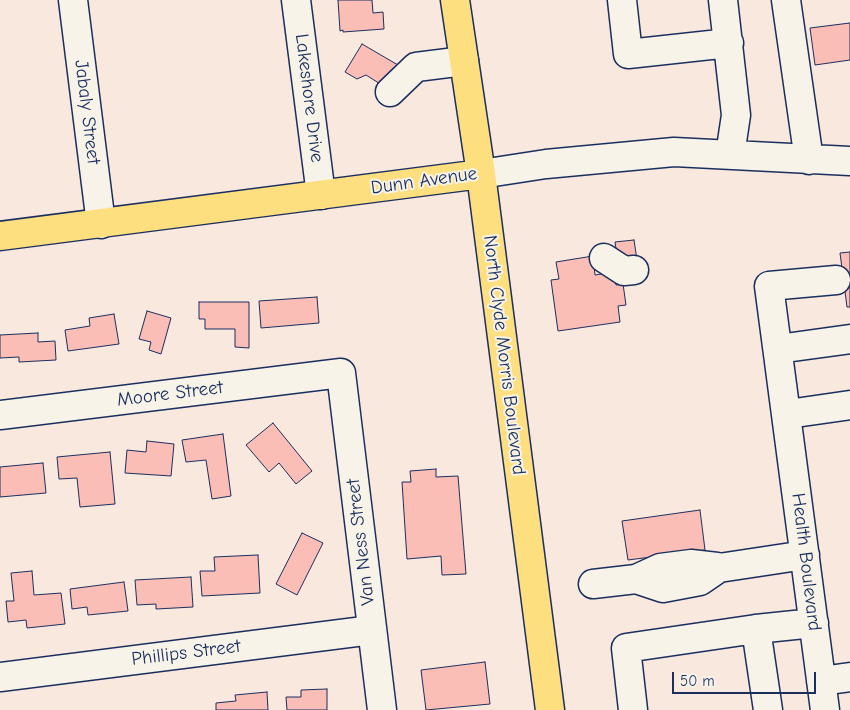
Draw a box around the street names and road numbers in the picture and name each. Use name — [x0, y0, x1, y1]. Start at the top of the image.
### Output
street label: Lakeshore Drive — [290, 32, 328, 164]
street label: Jabaly Street — [69, 58, 105, 166]
street label: Dunn Avenue — [369, 162, 479, 200]
street label: North Clyde Morris Boulevard — [478, 234, 530, 476]
street label: Moore Street — [116, 376, 224, 412]
street label: Van Ness Street — [342, 477, 380, 607]
street label: Health Boulevard — [786, 492, 826, 632]
street label: Phillips Street — [130, 635, 242, 671]

